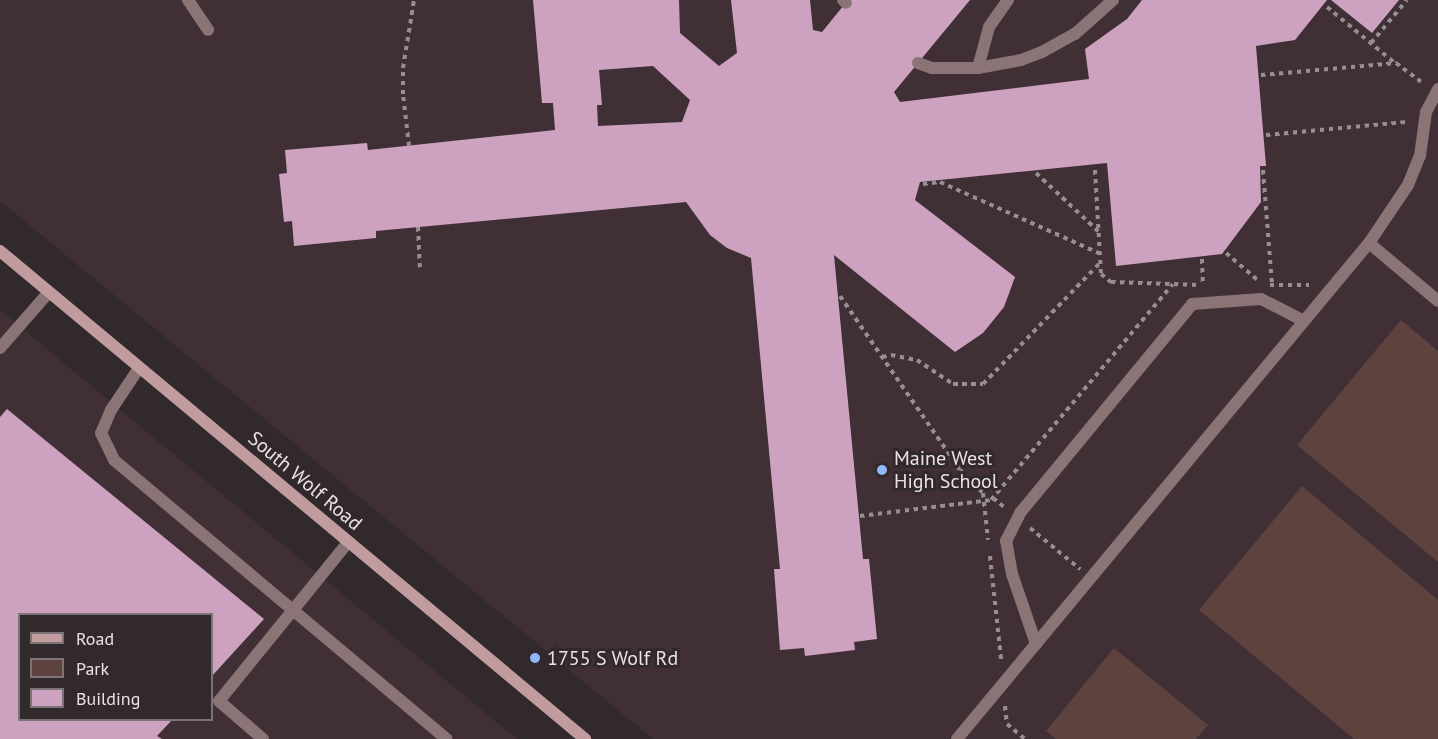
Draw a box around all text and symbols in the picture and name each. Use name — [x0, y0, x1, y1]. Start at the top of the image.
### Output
street label: South Wolf Road — [243, 426, 367, 536]
place label: Maine West High School — [894, 446, 998, 493]
marker: Maine West High School — [875, 463, 889, 477]
legend — [18, 613, 213, 721]
text: Road — [76, 627, 114, 650]
place label: 1755 S Wolf Rd — [547, 646, 679, 670]
marker: 1755 S Wolf Rd — [528, 651, 542, 665]
text: Park — [76, 657, 109, 680]
text: Building — [76, 687, 140, 710]

